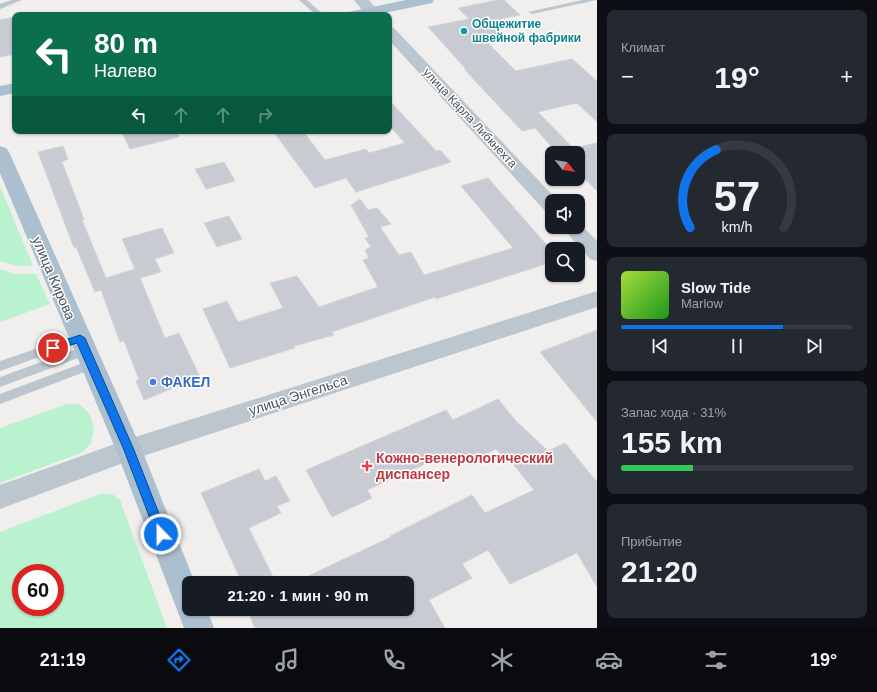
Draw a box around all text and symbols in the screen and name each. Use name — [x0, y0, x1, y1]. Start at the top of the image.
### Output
place label: Общежитие швейной фабрики — [472, 17, 581, 45]
marker: Общежитие швейной фабрики — [459, 26, 469, 36]
icon: left — [28, 28, 80, 80]
text: 80 m — [94, 28, 158, 59]
text: Климат — [621, 40, 665, 55]
text: Налево — [94, 61, 157, 81]
text: 19° — [714, 61, 760, 94]
text: − — [621, 64, 634, 89]
text: + — [840, 64, 853, 89]
street label: улица Карла Либкнехта — [420, 65, 520, 171]
icon: left — [128, 104, 150, 126]
icon: ahead — [170, 104, 192, 126]
icon: ahead — [212, 104, 234, 126]
icon: right — [254, 104, 276, 126]
north arrow — [545, 146, 585, 186]
map controls — [545, 146, 585, 282]
text: 57 — [714, 173, 760, 220]
button: sound — [545, 194, 585, 234]
text: km/h — [722, 219, 753, 235]
street label: улица Кирова — [29, 234, 79, 322]
button: search — [545, 242, 585, 282]
text: Slow Tide — [681, 279, 751, 296]
text: Marlow — [681, 296, 723, 311]
pin — [36, 331, 70, 365]
icon: previous — [649, 335, 671, 357]
icon: pause — [726, 335, 748, 357]
icon: next — [803, 335, 825, 357]
icon: arrive — [42, 337, 64, 359]
street label: улица Энгельса — [247, 371, 349, 418]
place label: ФАКЕЛ — [161, 374, 210, 390]
marker: ФАКЕЛ — [148, 377, 158, 387]
text: Запас хода · 31% — [621, 405, 726, 420]
text: 155 km — [621, 426, 723, 459]
place label: Кожно-венерологический диспансер — [376, 450, 553, 482]
marker: Кожно-венерологический диспансер — [361, 460, 373, 472]
position arrow — [140, 513, 182, 555]
text: Прибытие — [621, 534, 682, 549]
text: 21:20 — [621, 555, 698, 588]
speed limit sign: 60 — [12, 564, 64, 616]
text: 21:20 · 1 мин · 90 m — [227, 587, 369, 604]
icon: directions — [165, 646, 193, 674]
icon: music — [273, 646, 301, 674]
icon: phone — [380, 646, 408, 674]
icon: climate — [488, 646, 516, 674]
icon: car — [595, 646, 623, 674]
icon: filters — [702, 646, 730, 674]
text: 21:19 — [40, 650, 86, 670]
text: 19° — [810, 650, 837, 670]

